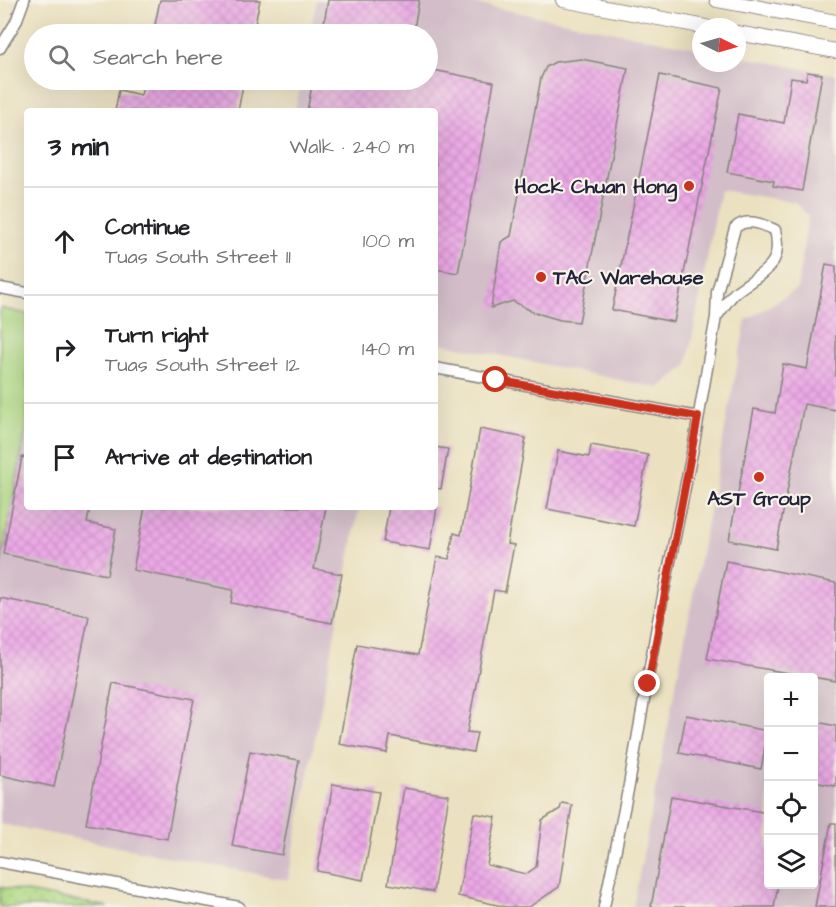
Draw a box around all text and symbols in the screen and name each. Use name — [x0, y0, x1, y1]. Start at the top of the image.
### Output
north arrow — [692, 18, 746, 72]
search box — [24, 24, 438, 90]
icon: search — [45, 41, 78, 74]
text: Search here — [93, 42, 223, 73]
text: 3 min — [48, 129, 109, 165]
text: Walk · 240 m — [290, 133, 414, 161]
place label: Hock Chuan Hong — [515, 173, 678, 202]
marker: Hock Chuan Hong — [682, 179, 696, 193]
text: Continue — [105, 212, 190, 243]
icon: ahead — [48, 225, 81, 258]
text: 100 m — [363, 227, 414, 255]
text: Tuas South Street 11 — [105, 243, 291, 271]
place label: TAC Warehouse — [552, 264, 704, 292]
marker: TAC Warehouse — [534, 270, 548, 284]
text: Turn right — [105, 320, 208, 351]
icon: right — [48, 333, 81, 366]
text: 140 m — [362, 335, 414, 363]
text: Tuas South Street 12 — [105, 351, 300, 379]
route start — [482, 366, 508, 392]
icon: arrive — [48, 441, 81, 474]
text: Arrive at destination — [105, 442, 312, 473]
marker: AST Group — [752, 470, 766, 484]
place label: AST Group — [707, 485, 812, 513]
route end — [634, 670, 660, 696]
map controls — [764, 673, 818, 889]
button: + — [764, 673, 818, 727]
button: − — [764, 727, 818, 781]
button: locate — [764, 781, 818, 835]
button: layers — [764, 835, 818, 889]

